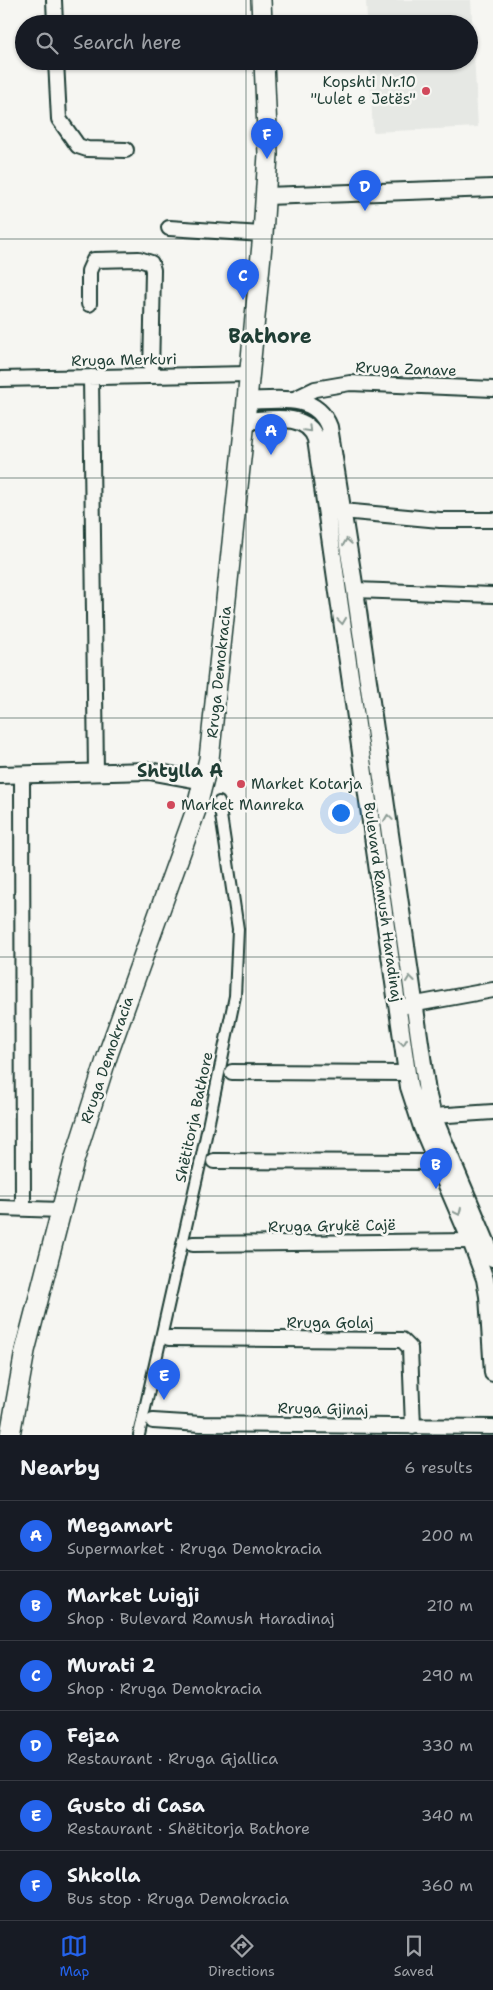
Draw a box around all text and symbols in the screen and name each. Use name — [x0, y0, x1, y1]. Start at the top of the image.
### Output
search box — [15, 15, 478, 70]
icon: search — [33, 29, 61, 57]
text: Search here — [73, 30, 182, 55]
place label: Kopshti Nr.10 "Lulet e Jetës" — [310, 72, 416, 109]
marker: Kopshti Nr.10 "Lulet e Jetës" — [420, 85, 432, 97]
pin: F — [251, 118, 283, 159]
pin: D — [349, 170, 381, 211]
pin: C — [227, 259, 259, 300]
district label: Bathore — [228, 323, 312, 349]
street label: Rruga Merkuri — [71, 349, 177, 371]
street label: Rruga Zanave — [355, 357, 457, 381]
pin: A — [255, 414, 287, 455]
one-way arrow — [303, 423, 312, 432]
one-way arrow — [342, 538, 353, 546]
street label: Rruga Demokracia — [202, 604, 236, 739]
one-way arrow — [337, 617, 347, 626]
district label: Shtylla A — [137, 759, 223, 783]
place label: Market Kotarja — [251, 774, 363, 794]
marker: Market Kotarja — [235, 778, 247, 790]
place label: Market Manreka — [181, 795, 305, 815]
marker: Market Manreka — [165, 799, 177, 811]
your location — [328, 800, 354, 826]
street label: Bulevard Ramush Haradinaj — [359, 801, 407, 1003]
one-way arrow — [383, 813, 394, 821]
one-way arrow — [405, 974, 416, 982]
street label: Rruga Demokracia — [76, 993, 138, 1126]
one-way arrow — [397, 1039, 408, 1047]
street label: Shëtitorja Bathore — [170, 1050, 218, 1184]
pin: B — [420, 1148, 452, 1189]
one-way arrow — [451, 1207, 461, 1216]
street label: Rruga Grykë Cajë — [268, 1215, 396, 1237]
street label: Rruga Golaj — [286, 1313, 374, 1333]
pin: E — [148, 1359, 180, 1400]
street label: Rruga Gjinaj — [277, 1398, 369, 1420]
text: Nearby — [20, 1454, 100, 1482]
text: 6 results — [404, 1457, 473, 1478]
text: Megamart — [67, 1513, 173, 1538]
text: A — [30, 1525, 42, 1546]
text: 200 m — [421, 1525, 473, 1546]
text: Supermarket · Rruga Demokracia — [67, 1538, 322, 1559]
text: Market Luigji — [67, 1583, 200, 1608]
text: B — [31, 1595, 41, 1616]
text: 210 m — [426, 1595, 473, 1616]
text: Shop · Bulevard Ramush Haradinaj — [67, 1608, 335, 1629]
text: Murati 2 — [67, 1653, 155, 1678]
text: C — [31, 1665, 41, 1686]
text: 290 m — [421, 1665, 473, 1686]
text: Shop · Rruga Demokracia — [67, 1678, 262, 1699]
text: Fejza — [67, 1723, 119, 1748]
text: D — [30, 1735, 42, 1756]
text: 330 m — [421, 1735, 473, 1756]
text: Restaurant · Rruga Gjallica — [67, 1748, 278, 1769]
text: Gusto di Casa — [67, 1793, 205, 1818]
text: E — [31, 1805, 41, 1826]
text: 340 m — [421, 1805, 473, 1826]
text: Restaurant · Shëtitorja Bathore — [67, 1818, 310, 1839]
text: Shkolla — [67, 1863, 141, 1888]
text: F — [31, 1875, 41, 1896]
text: 360 m — [421, 1875, 473, 1896]
text: Bus stop · Rruga Demokracia — [67, 1888, 289, 1909]
tab: Map — [59, 1932, 89, 1980]
tab: Directions — [208, 1932, 275, 1980]
tab: Saved — [394, 1932, 434, 1980]

